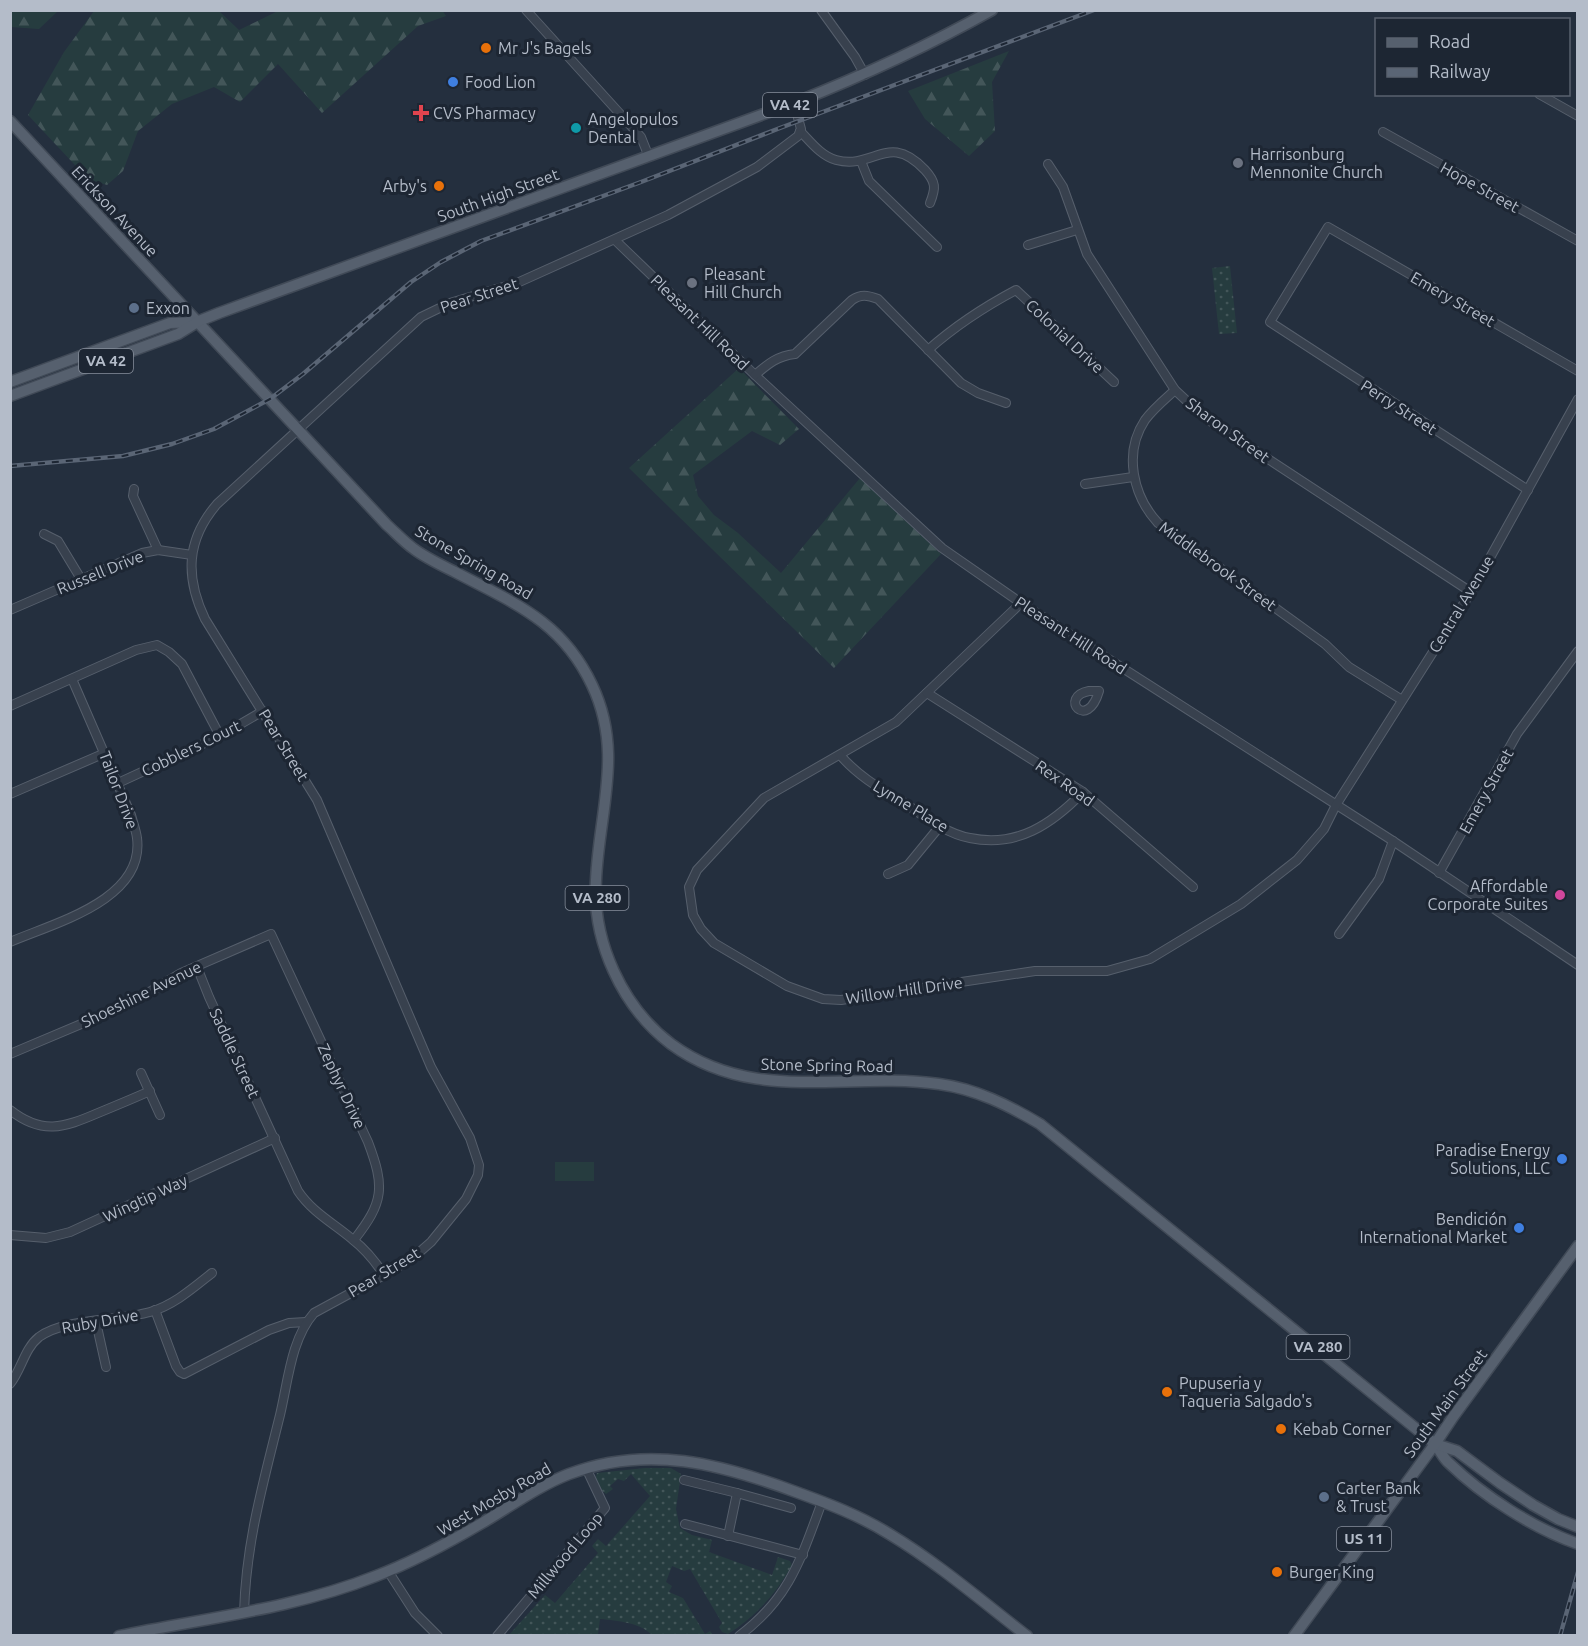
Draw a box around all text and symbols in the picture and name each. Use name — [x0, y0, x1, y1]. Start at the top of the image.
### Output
legend — [1375, 18, 1570, 96]
text: Road — [1429, 31, 1471, 51]
place label: Mr J's Bagels — [498, 39, 592, 57]
marker: Mr J's Bagels — [479, 41, 493, 55]
text: Railway — [1429, 61, 1491, 81]
place label: Food Lion — [465, 73, 536, 91]
marker: Food Lion — [446, 75, 460, 89]
road number: VA 42 — [763, 93, 817, 117]
place label: CVS Pharmacy — [433, 104, 536, 122]
marker: CVS Pharmacy — [414, 106, 428, 120]
place label: Angelopulos Dental — [588, 110, 678, 146]
marker: Angelopulos Dental — [569, 121, 583, 135]
place label: Harrisonburg Mennonite Church — [1250, 145, 1383, 181]
marker: Harrisonburg Mennonite Church — [1231, 156, 1245, 170]
street label: Hope Street — [1438, 158, 1523, 216]
street label: Erickson Avenue — [68, 162, 162, 260]
street label: South High Street — [435, 164, 562, 225]
place label: Arby's — [383, 177, 427, 195]
marker: Arby's — [432, 179, 446, 193]
place label: Pleasant Hill Church — [704, 265, 782, 301]
street label: Emery Street — [1408, 268, 1499, 331]
street label: Pleasant Hill Road — [647, 271, 753, 373]
street label: Pear Street — [438, 274, 521, 316]
marker: Pleasant Hill Church — [685, 276, 699, 290]
street label: Colonial Drive — [1022, 295, 1108, 377]
place label: Exxon — [146, 299, 190, 317]
marker: Exxon — [127, 301, 141, 315]
road number: VA 42 — [79, 349, 133, 373]
street label: Perry Street — [1358, 376, 1441, 439]
street label: Sharon Street — [1183, 394, 1274, 467]
street label: Middlebrook Street — [1156, 518, 1281, 615]
street label: Stone Spring Road — [412, 521, 536, 603]
street label: Russell Drive — [54, 546, 146, 598]
street label: Central Avenue — [1425, 552, 1497, 656]
street label: Pleasant Hill Road — [1012, 592, 1130, 678]
street label: Pear Street — [255, 706, 313, 785]
street label: Cobblers Court — [138, 716, 244, 780]
street label: Emery Street — [1455, 745, 1517, 837]
street label: Tailor Drive — [96, 749, 142, 831]
street label: Rex Road — [1032, 756, 1098, 810]
street label: Lynne Place — [870, 776, 952, 836]
place label: Affordable Corporate Suites — [1428, 877, 1548, 913]
road number: VA 280 — [566, 886, 628, 910]
marker: Affordable Corporate Suites — [1553, 888, 1567, 902]
street label: Shoeshine Avenue — [78, 957, 204, 1031]
street label: Willow Hill Drive — [844, 973, 964, 1007]
street label: Saddle Street — [206, 1005, 264, 1101]
street label: Zephyr Drive — [315, 1041, 369, 1131]
street label: Stone Spring Road — [761, 1055, 893, 1075]
place label: Paradise Energy Solutions, LLC — [1436, 1141, 1550, 1177]
marker: Paradise Energy Solutions, LLC — [1555, 1152, 1569, 1166]
street label: Wingtip Way — [100, 1171, 190, 1225]
place label: Bendición International Market — [1359, 1210, 1508, 1246]
marker: Bendición International Market — [1512, 1221, 1526, 1235]
street label: Pear Street — [345, 1243, 424, 1301]
street label: Ruby Drive — [60, 1305, 140, 1337]
road number: VA 280 — [1286, 1335, 1350, 1359]
street label: South Main Street — [1400, 1345, 1491, 1461]
place label: Pupuseria y Taqueria Salgado's — [1179, 1374, 1312, 1410]
marker: Pupuseria y Taqueria Salgado's — [1160, 1385, 1174, 1399]
place label: Kebab Corner — [1293, 1420, 1391, 1438]
marker: Kebab Corner — [1274, 1422, 1288, 1436]
street label: West Mosby Road — [434, 1459, 554, 1539]
place label: Carter Bank & Trust — [1336, 1479, 1421, 1515]
marker: Carter Bank & Trust — [1317, 1490, 1331, 1504]
street label: Millwood Loop — [524, 1508, 606, 1602]
road number: US 11 — [1337, 1527, 1391, 1551]
place label: Burger King — [1289, 1563, 1374, 1581]
marker: Burger King — [1270, 1565, 1284, 1579]

